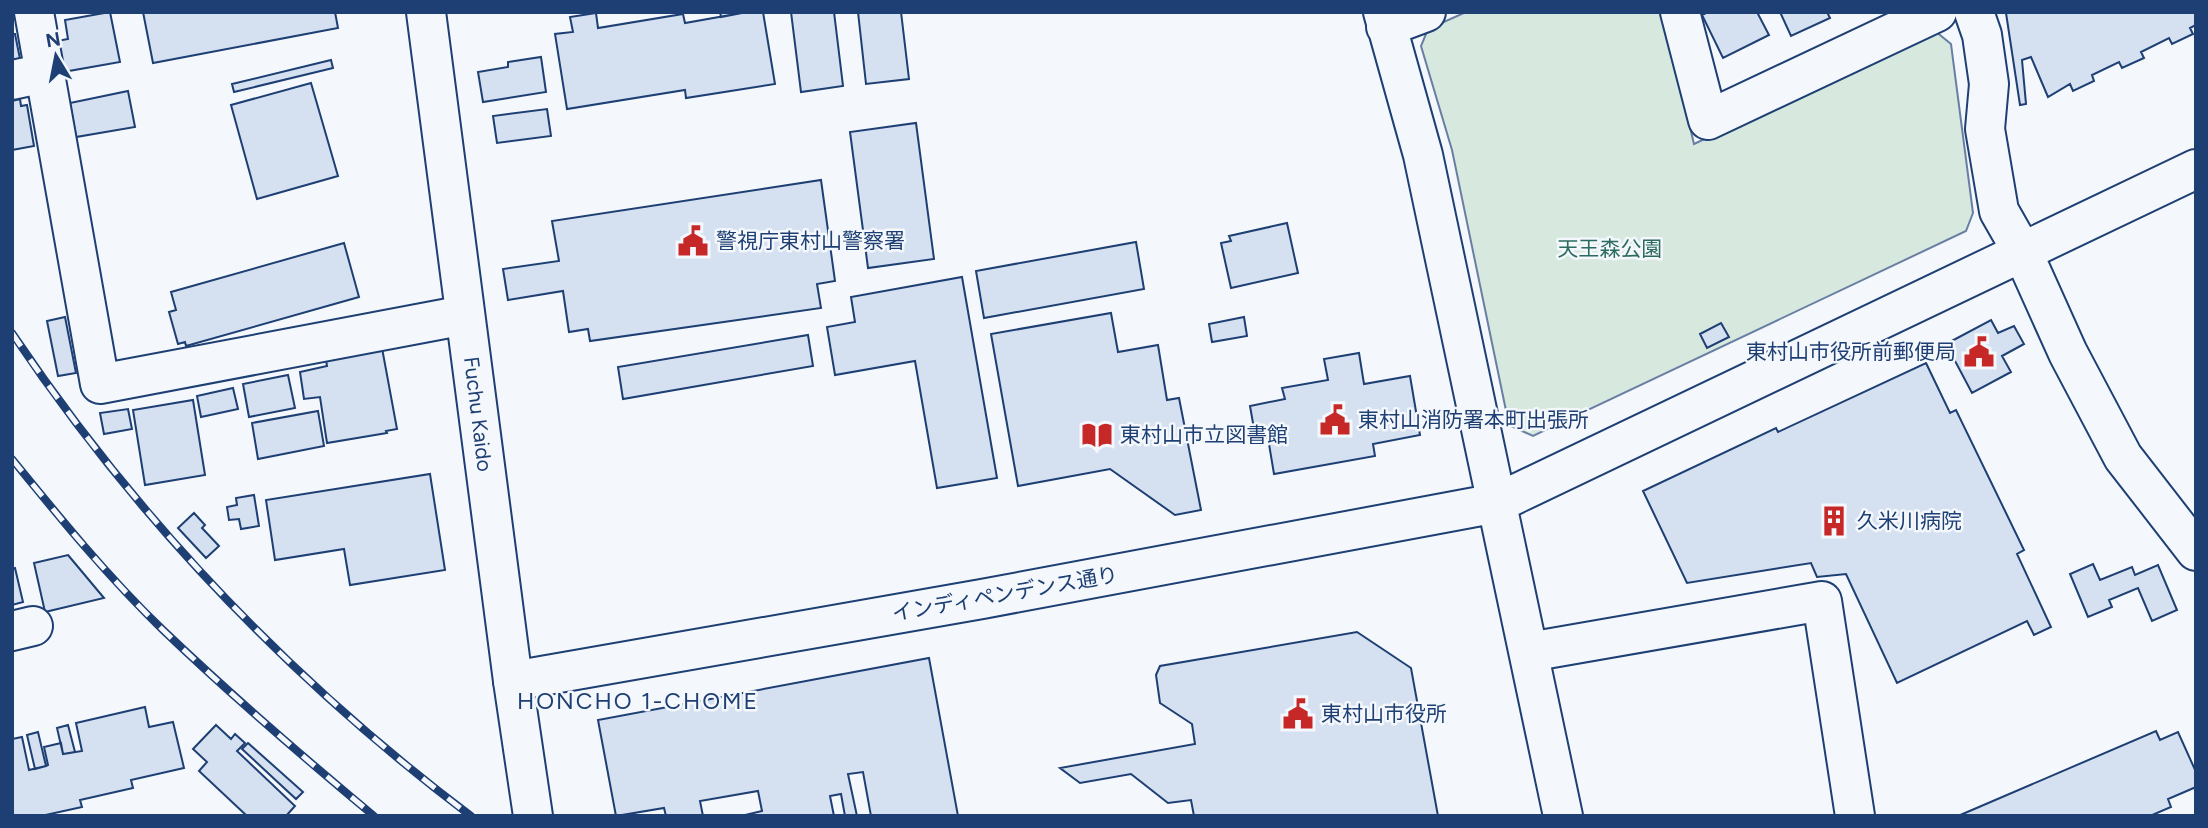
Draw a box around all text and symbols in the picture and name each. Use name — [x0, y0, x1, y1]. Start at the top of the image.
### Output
north arrow — [21, 21, 91, 91]
text: N — [44, 27, 62, 52]
public building icon: 警視庁東村山警察署 — [676, 224, 710, 258]
place label: 警視庁東村山警察署 — [716, 228, 905, 253]
park label: 天王森公園 — [1558, 236, 1663, 261]
public building icon: 東村山市役所前郵便局 — [1962, 335, 1996, 369]
place label: 東村山市役所前郵便局 — [1746, 339, 1956, 364]
street label: Fuchu Kaido — [459, 355, 498, 473]
public building icon: 東村山消防署本町出張所 — [1318, 403, 1352, 437]
place label: 東村山消防署本町出張所 — [1358, 407, 1589, 432]
library icon: 東村山市立図書館 — [1080, 418, 1114, 452]
place label: 東村山市立図書館 — [1120, 422, 1288, 447]
building icon: 久米川病院 — [1817, 504, 1851, 538]
place label: 久米川病院 — [1857, 508, 1962, 533]
street label: インディペンデンス通り — [890, 561, 1120, 626]
district label: HONCHO 1-CHOME — [517, 687, 759, 715]
public building icon: 東村山市役所 — [1281, 697, 1315, 731]
place label: 東村山市役所 — [1321, 701, 1447, 726]

